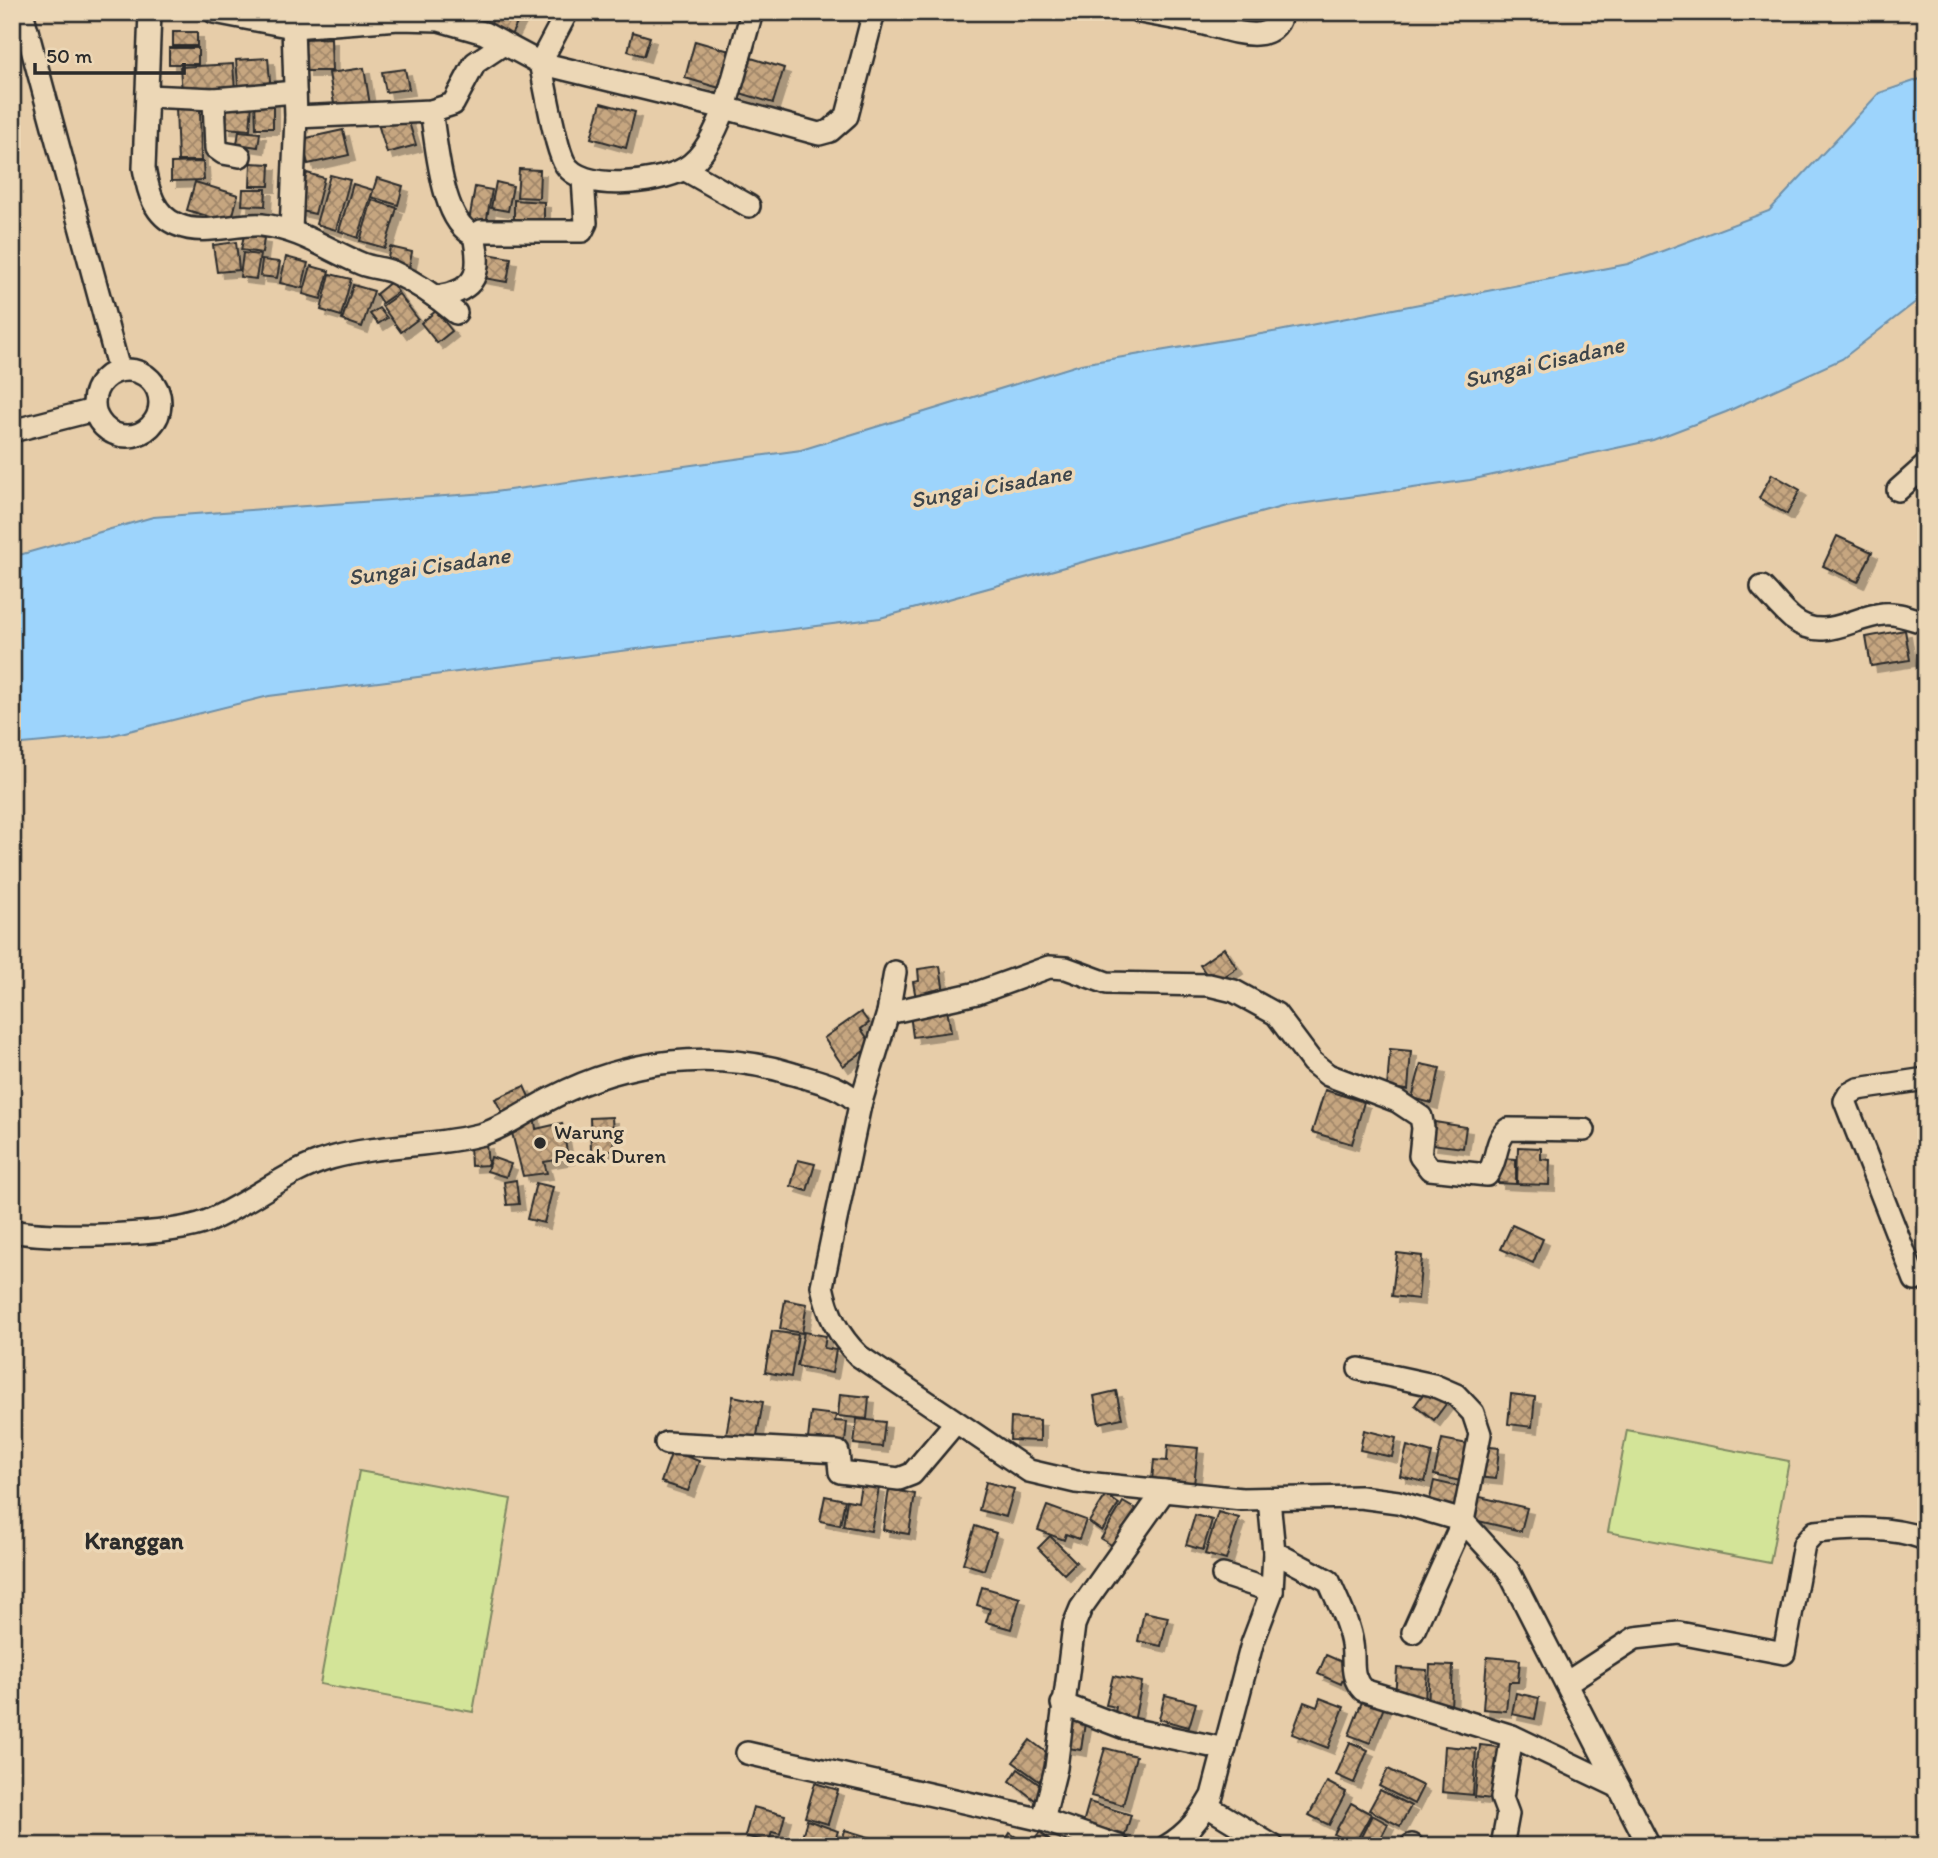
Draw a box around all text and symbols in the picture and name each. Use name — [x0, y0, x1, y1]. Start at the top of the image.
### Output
scale bar — [35, 32, 184, 76]
text: 50 m — [46, 43, 93, 68]
water label: Sungai Cisadane — [1462, 330, 1627, 394]
water label: Sungai Cisadane — [908, 458, 1075, 514]
water label: Sungai Cisadane — [346, 541, 513, 591]
place label: Warung Pecak Duren — [554, 1119, 666, 1168]
marker: Warung Pecak Duren — [532, 1135, 548, 1151]
district label: Kranggan — [84, 1526, 184, 1556]

